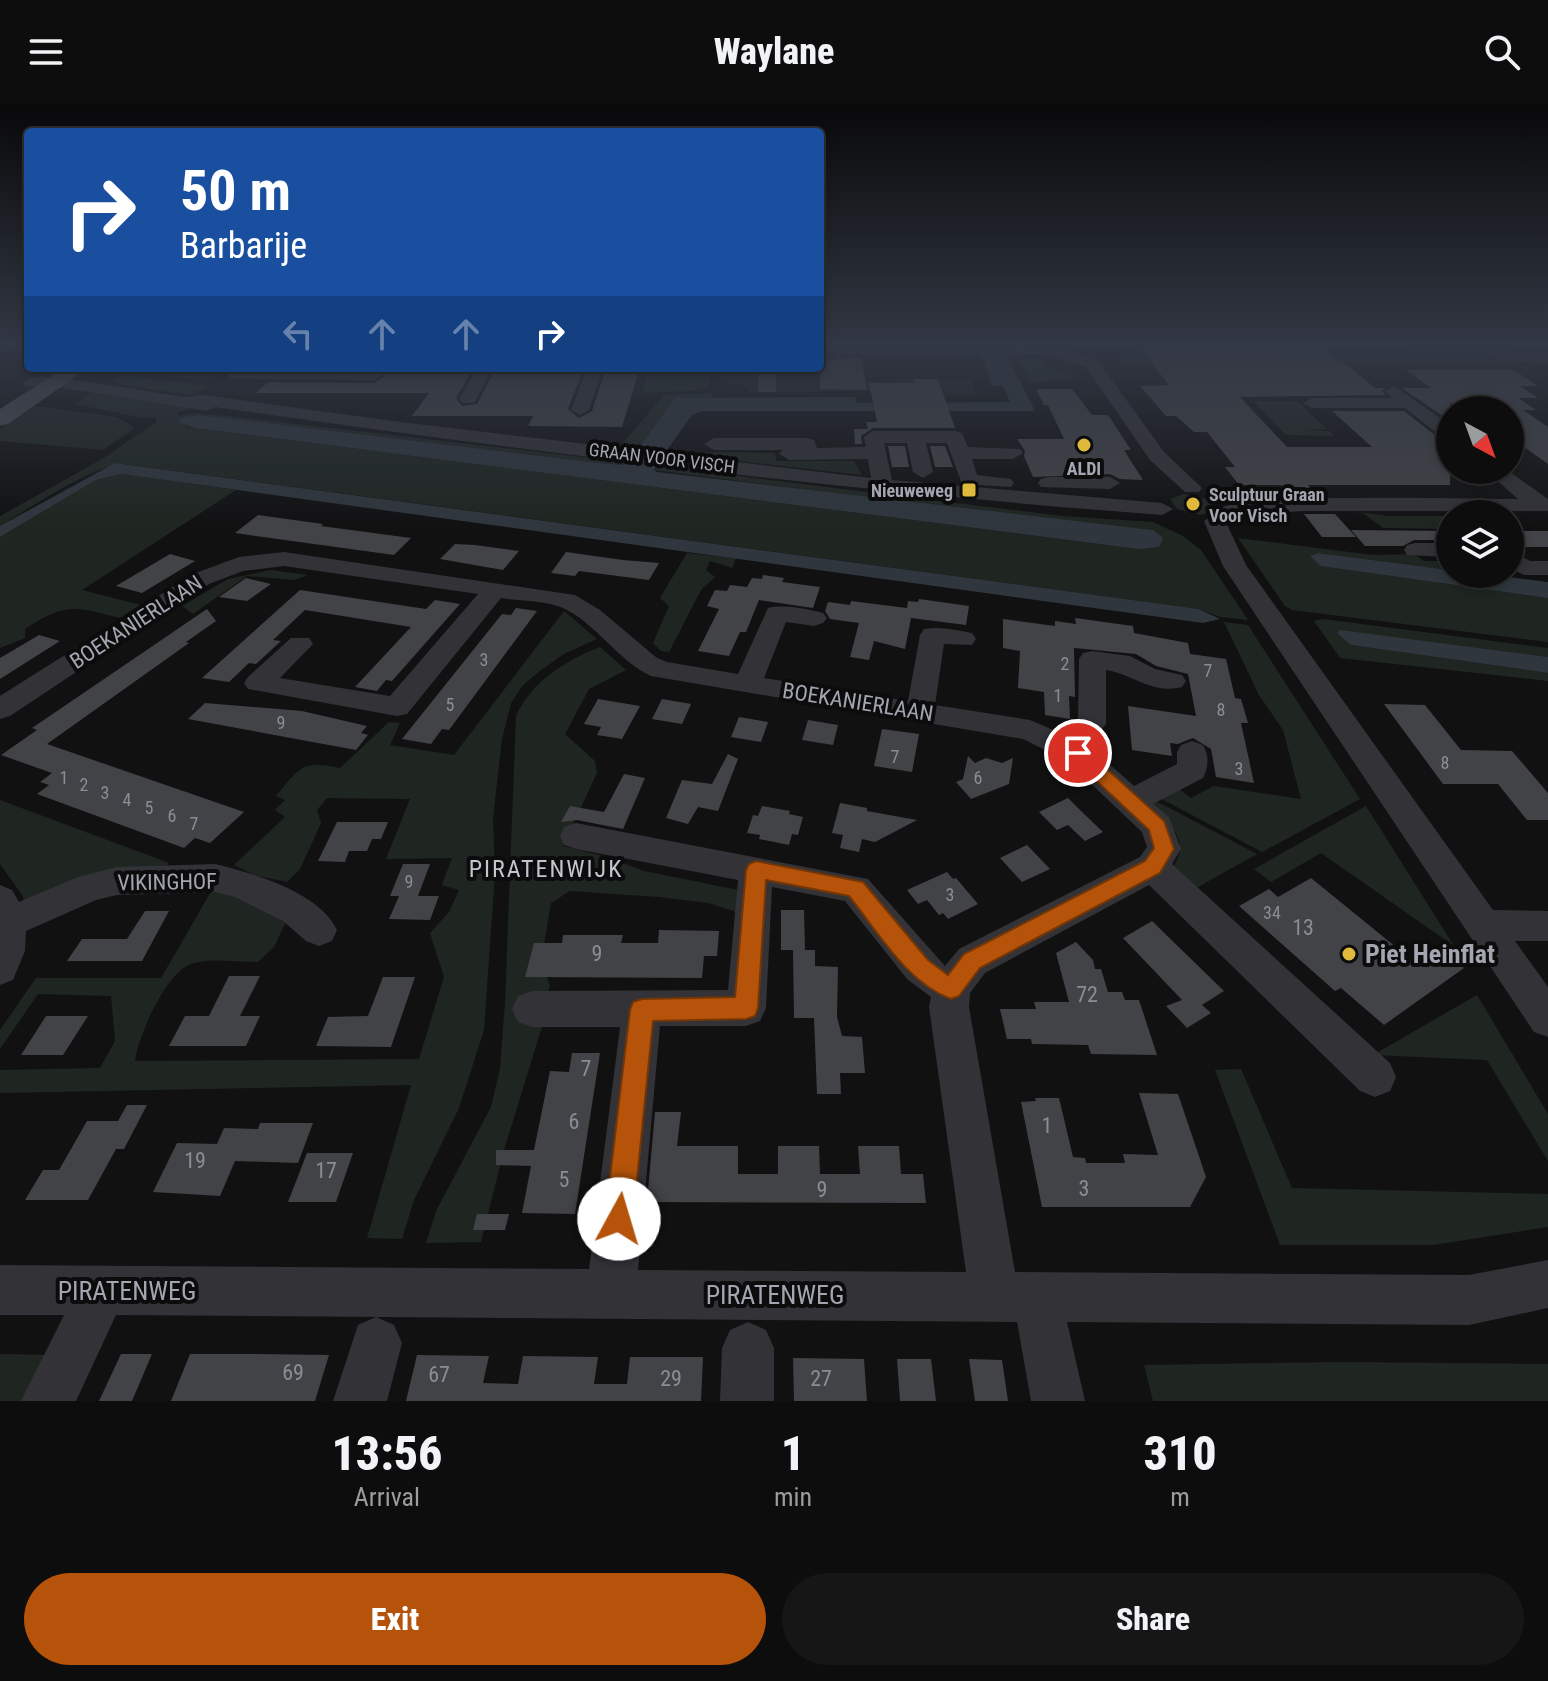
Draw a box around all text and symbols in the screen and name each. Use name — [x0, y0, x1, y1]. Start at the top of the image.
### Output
icon: menu — [24, 30, 68, 74]
icon: search — [1480, 30, 1524, 74]
text: Waylane — [714, 31, 834, 73]
text: 50 m — [180, 158, 291, 224]
icon: right — [48, 160, 152, 264]
text: Barbarije — [180, 225, 307, 267]
icon: left — [276, 312, 320, 356]
icon: ahead — [360, 312, 404, 356]
icon: ahead — [444, 312, 488, 356]
icon: right — [528, 312, 572, 356]
north arrow — [1436, 396, 1524, 484]
map controls — [1436, 396, 1524, 588]
marker: ALDI — [1075, 436, 1093, 454]
street label: GRAAN VOOR VISCH — [588, 439, 736, 477]
place label: ALDI — [1067, 458, 1101, 479]
place label: Nieuweweg — [871, 480, 953, 501]
marker: Nieuweweg — [960, 481, 978, 499]
place label: Sculptuur Graan Voor Visch — [1209, 484, 1325, 526]
marker: Sculptuur Graan Voor Visch — [1184, 495, 1202, 513]
button: layers — [1436, 500, 1524, 588]
street label: BOEKANIERLAAN — [65, 570, 207, 674]
house number: 3 — [480, 649, 488, 670]
house number: 2 — [1061, 653, 1070, 674]
house number: 7 — [1204, 660, 1213, 681]
street label: BOEKANIERLAAN — [781, 678, 935, 726]
house number: 1 — [1054, 685, 1062, 706]
house number: 5 — [446, 694, 455, 715]
house number: 8 — [1217, 699, 1225, 720]
house number: 9 — [277, 712, 285, 733]
pin — [1044, 719, 1112, 787]
icon: arrive — [1056, 731, 1100, 775]
house number: 7 — [891, 746, 900, 767]
house number: 8 — [1441, 752, 1449, 773]
house number: 3 — [1235, 758, 1243, 779]
house number: 1 — [60, 767, 68, 788]
house number: 6 — [974, 767, 982, 788]
house number: 2 — [80, 774, 89, 795]
house number: 3 — [101, 782, 109, 803]
house number: 4 — [123, 789, 132, 810]
house number: 5 — [145, 797, 154, 818]
house number: 6 — [168, 805, 176, 826]
house number: 7 — [190, 813, 199, 834]
district label: PIRATENWIJK — [469, 855, 623, 883]
street label: VIKINGHOF — [117, 869, 217, 895]
house number: 9 — [405, 871, 413, 892]
house number: 3 — [946, 884, 954, 905]
house number: 34 — [1263, 902, 1281, 923]
house number: 13 — [1292, 915, 1314, 940]
place label: Piet Heinflat — [1365, 939, 1495, 969]
house number: 9 — [592, 941, 602, 966]
marker: Piet Heinflat — [1340, 945, 1358, 963]
house number: 72 — [1076, 982, 1098, 1007]
house number: 7 — [581, 1056, 591, 1081]
house number: 6 — [569, 1109, 579, 1134]
house number: 1 — [1042, 1113, 1052, 1138]
house number: 19 — [184, 1148, 206, 1173]
house number: 17 — [315, 1158, 337, 1183]
house number: 5 — [559, 1167, 569, 1192]
house number: 3 — [1079, 1176, 1089, 1201]
position arrow — [577, 1177, 661, 1261]
house number: 9 — [817, 1177, 827, 1202]
street label: PIRATENWEG — [58, 1276, 196, 1306]
street label: PIRATENWEG — [706, 1280, 844, 1310]
house number: 69 — [282, 1360, 304, 1385]
house number: 67 — [428, 1362, 450, 1387]
house number: 29 — [660, 1366, 682, 1391]
house number: 27 — [810, 1366, 832, 1391]
text: 13:56 — [331, 1425, 443, 1482]
text: 1 — [781, 1425, 805, 1482]
text: 310 — [1143, 1425, 1217, 1482]
text: Arrival — [354, 1482, 420, 1512]
text: min — [774, 1482, 812, 1512]
text: m — [1170, 1482, 1190, 1512]
button: Exit — [24, 1573, 766, 1665]
button: Share — [782, 1573, 1524, 1665]

